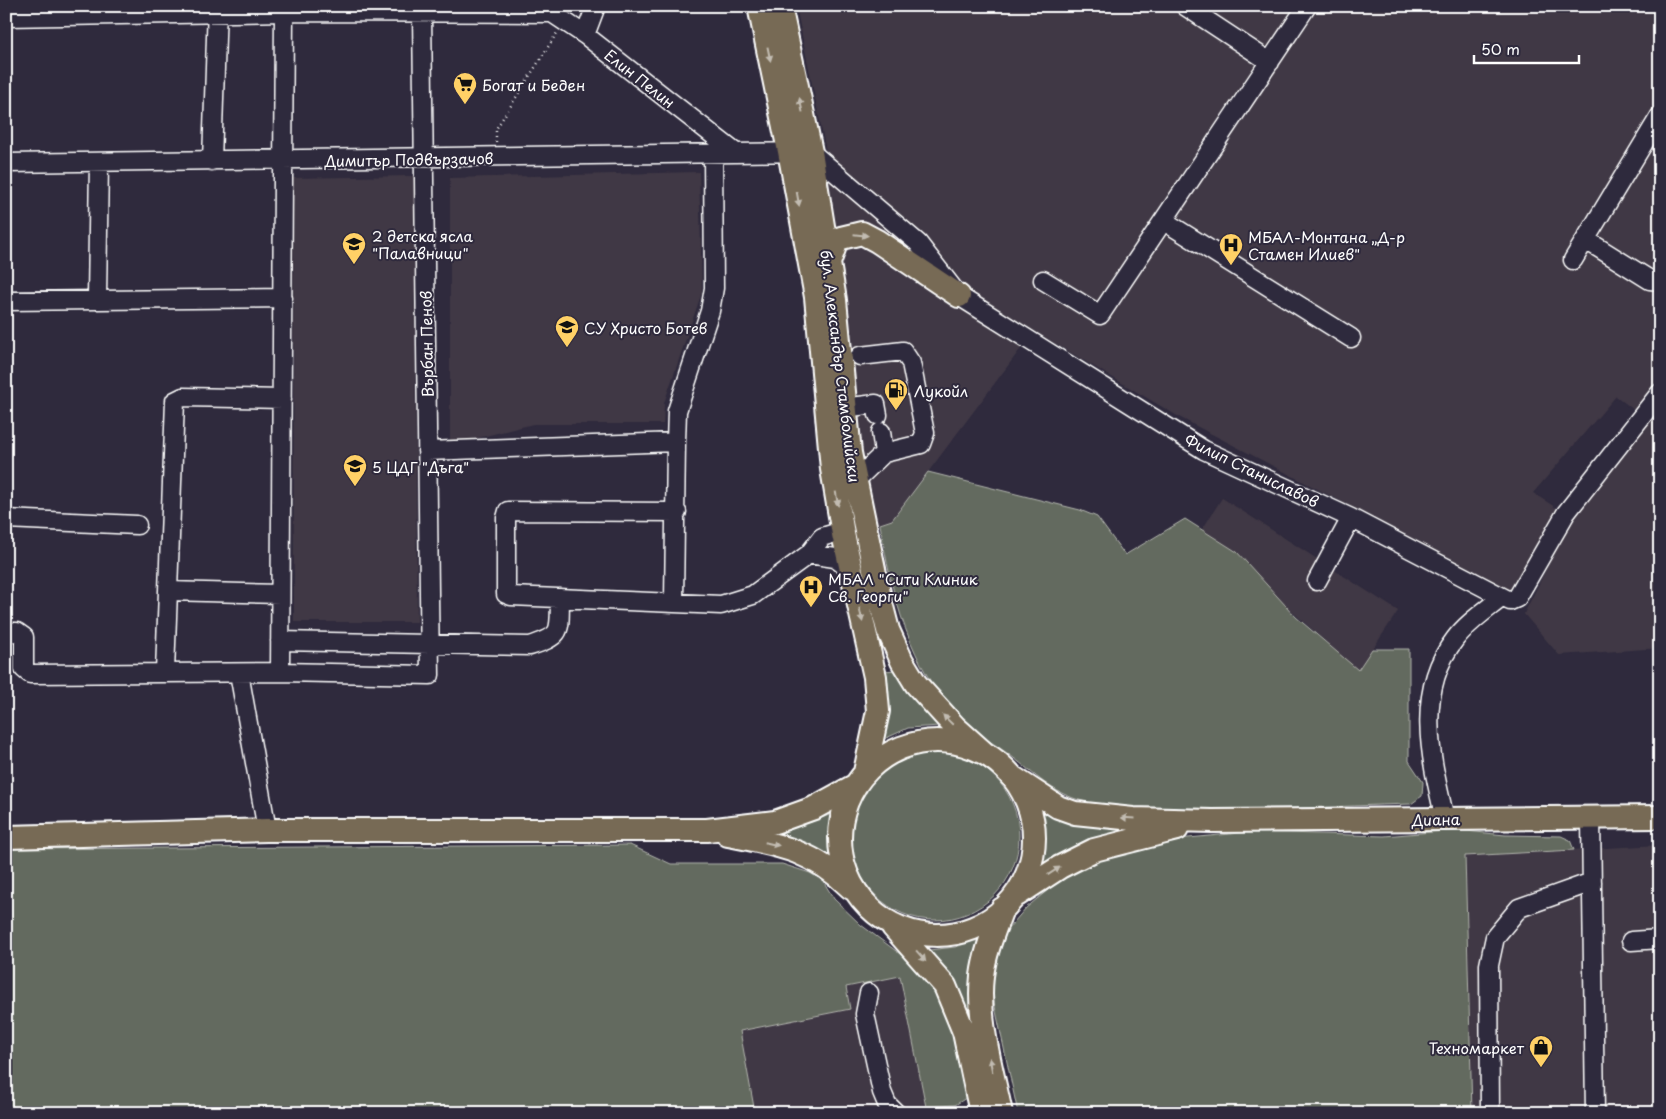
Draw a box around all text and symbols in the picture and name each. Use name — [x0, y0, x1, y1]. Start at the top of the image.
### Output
scale bar — [1474, 32, 1578, 64]
text: 50 m — [1481, 37, 1520, 60]
street label: Елин Пелин — [600, 43, 680, 113]
one-way arrow — [765, 46, 773, 62]
supermarket icon: Богат и Беден — [452, 71, 478, 105]
place label: Богат и Беден — [482, 73, 585, 96]
one-way arrow — [797, 97, 805, 112]
street label: Димитър Подвързачов — [323, 146, 494, 172]
one-way arrow — [794, 191, 802, 207]
place label: 2 детска ясла "Палавници" — [372, 224, 474, 264]
place label: МБАЛ-Монтана „Д-р Стамен Илиев" — [1248, 225, 1405, 265]
school or university icon: 2 детска ясла "Палавници" — [341, 231, 367, 265]
one-way arrow — [853, 231, 869, 239]
hospital icon: МБАЛ-Монтана „Д-р Стамен Илиев" — [1218, 232, 1244, 266]
street label: бул. Александър Стамболийски — [815, 248, 867, 484]
street label: Върбан Пенов — [414, 290, 438, 397]
school or university icon: СУ Христо Ботев — [554, 314, 580, 348]
place label: СУ Христо Ботев — [584, 316, 708, 339]
fuel station icon: Лукойл — [883, 377, 909, 411]
place label: Лукойл — [914, 379, 968, 402]
street label: Филип Станиславов — [1181, 427, 1323, 513]
school or university icon: 5 ЦДГ "Дъга" — [342, 453, 368, 487]
place label: 5 ЦДГ "Дъга" — [372, 455, 469, 478]
one-way arrow — [834, 491, 842, 507]
place label: МБАЛ "Сити Клиник Св. Георги" — [828, 567, 978, 607]
hospital icon: МБАЛ "Сити Клиник Св. Георги" — [798, 574, 824, 608]
one-way arrow — [857, 608, 865, 623]
one-way arrow — [942, 714, 954, 726]
street label: Диана — [1411, 807, 1461, 831]
one-way arrow — [1120, 814, 1136, 822]
one-way arrow — [764, 840, 779, 848]
one-way arrow — [1047, 867, 1061, 876]
one-way arrow — [915, 950, 926, 962]
shop icon: Техномаркет — [1528, 1034, 1554, 1068]
place label: Техномаркет — [1429, 1036, 1525, 1059]
one-way arrow — [987, 1057, 995, 1073]

